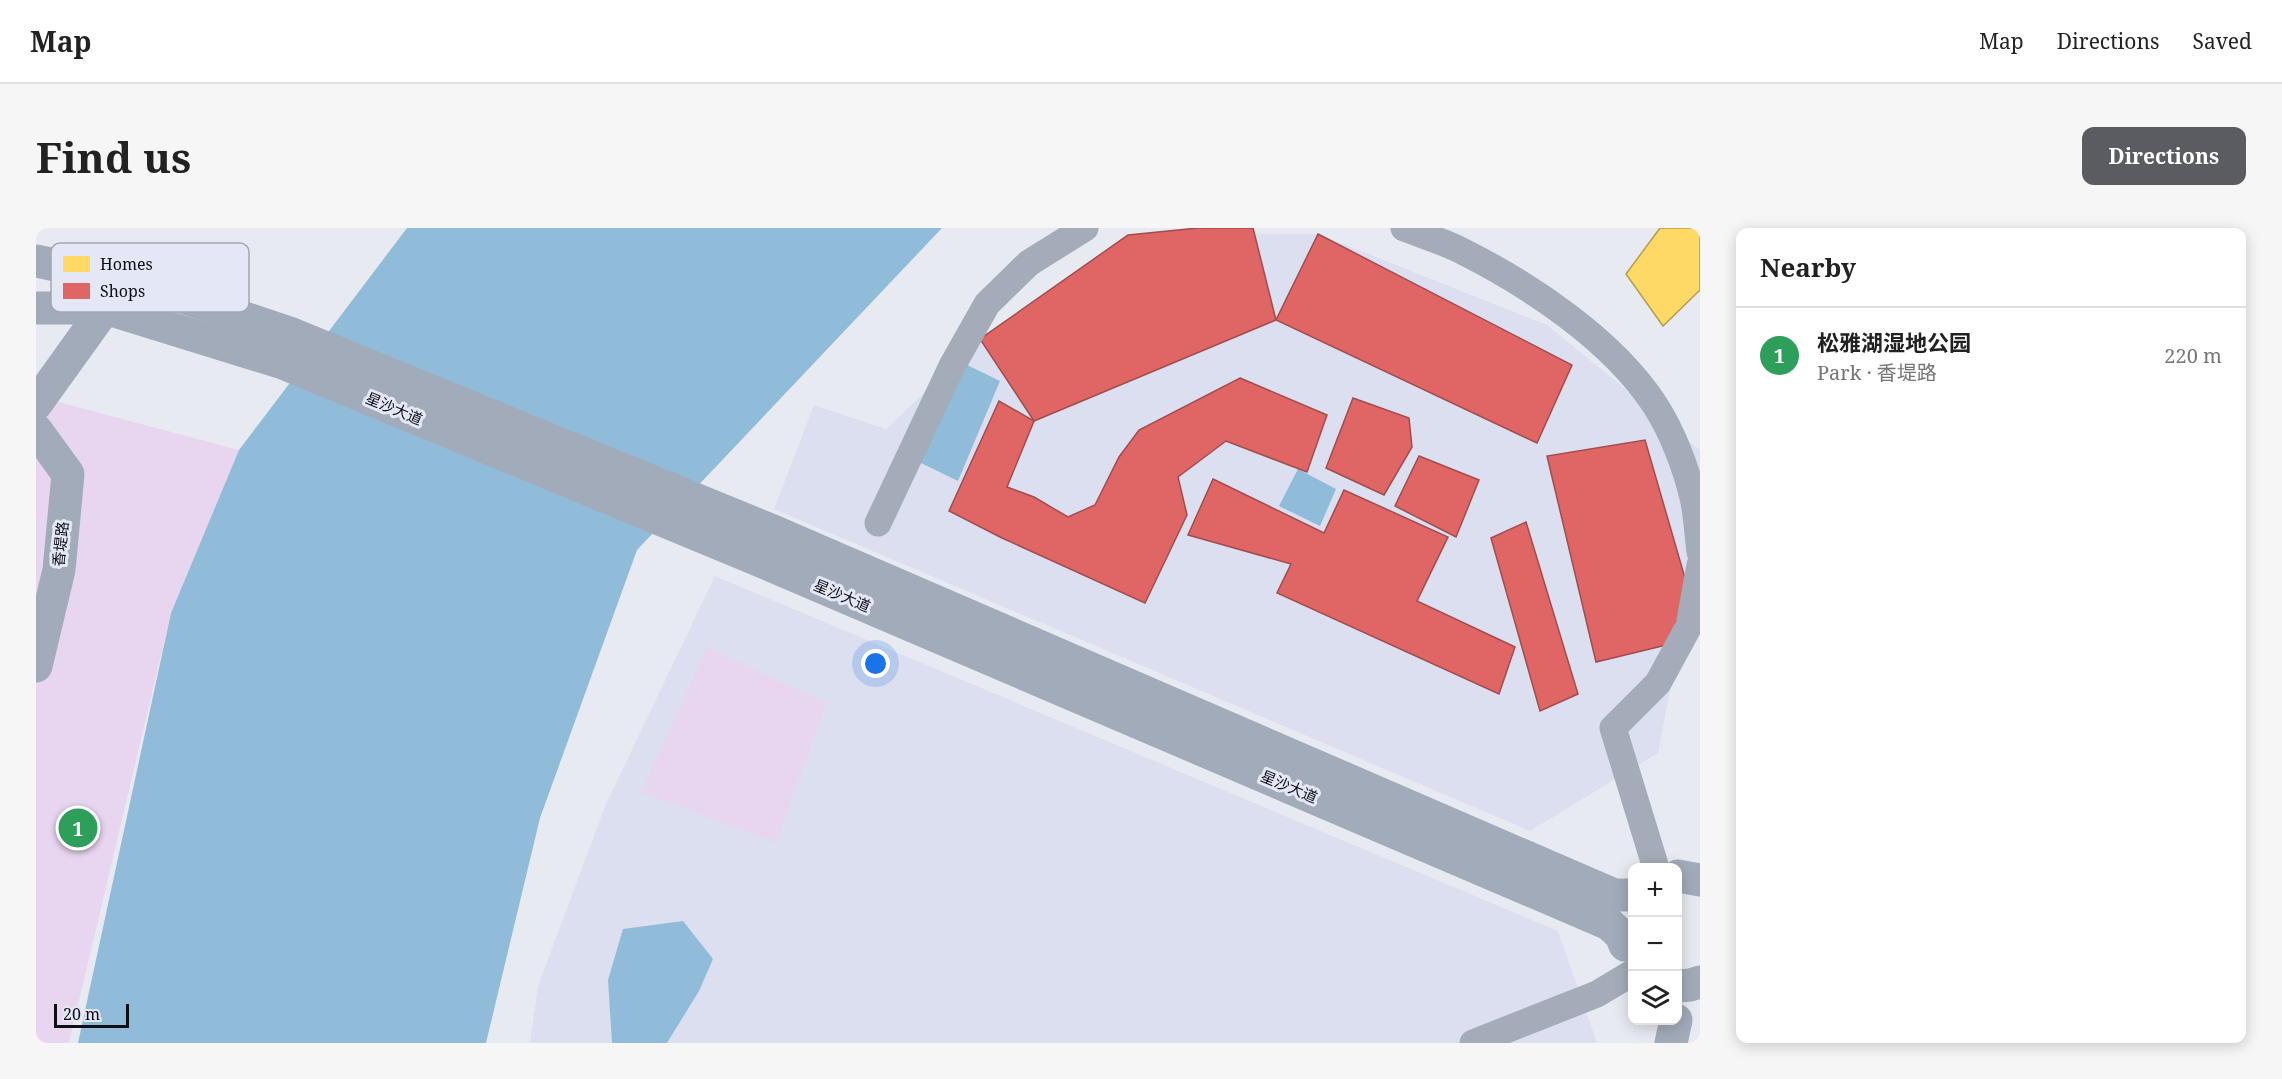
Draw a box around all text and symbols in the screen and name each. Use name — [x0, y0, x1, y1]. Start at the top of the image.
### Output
text: Map — [30, 22, 92, 60]
text: Map — [1979, 27, 2024, 55]
text: Directions — [2057, 27, 2159, 55]
text: Saved — [2192, 27, 2252, 55]
button: Directions — [2082, 127, 2246, 185]
text: Find us — [36, 128, 191, 185]
legend — [51, 243, 249, 312]
text: Nearby — [1760, 249, 1856, 285]
text: Homes — [100, 253, 153, 275]
text: Shops — [100, 280, 145, 302]
text: 松雅湖湿地公园 — [1817, 327, 1971, 357]
text: 1 — [1774, 342, 1785, 369]
text: 220 m — [2164, 342, 2222, 369]
text: Park · 香堤路 — [1817, 359, 1937, 386]
street label: 星沙大道 — [363, 387, 426, 429]
street label: 香堤路 — [48, 520, 72, 567]
street label: 星沙大道 — [811, 574, 874, 616]
your location — [861, 649, 890, 678]
street label: 星沙大道 — [1258, 765, 1321, 807]
pin: 1 — [58, 806, 98, 850]
map controls — [1628, 863, 1682, 1025]
button: + — [1628, 863, 1682, 917]
button: − — [1628, 917, 1682, 971]
button: layers — [1628, 971, 1682, 1025]
scale bar — [54, 1001, 129, 1028]
text: 20 m — [63, 1003, 100, 1025]

